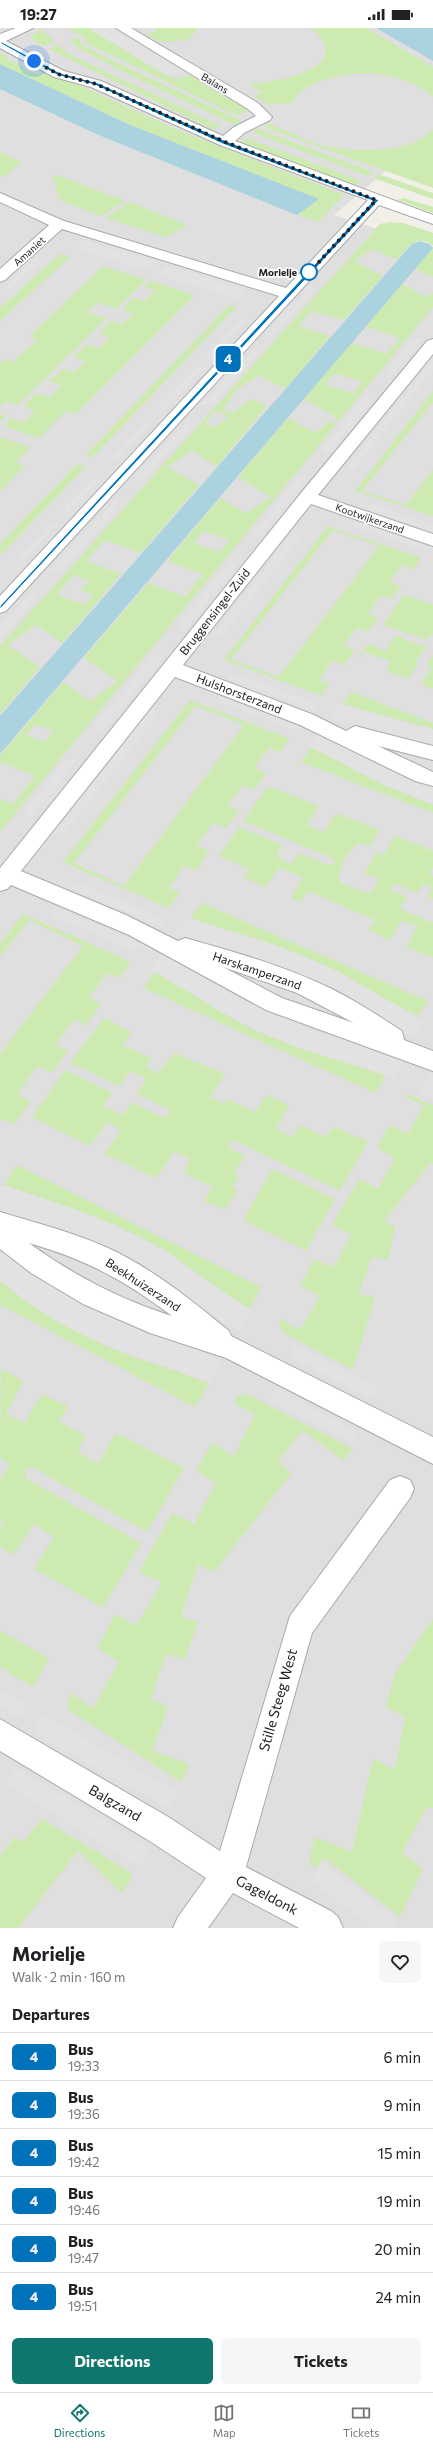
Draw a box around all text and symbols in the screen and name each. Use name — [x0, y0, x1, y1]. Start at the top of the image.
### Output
text: 19:27 — [20, 5, 57, 23]
your location — [24, 51, 44, 71]
street label: Balans — [199, 70, 231, 96]
street label: Amaniet — [11, 234, 47, 268]
marker: Morielje — [300, 263, 318, 281]
place label: Morielje — [259, 266, 297, 278]
line badge: 4 — [215, 346, 241, 372]
text: 4 — [224, 350, 232, 367]
street label: Kootwijkerzand — [334, 501, 406, 535]
street label: Bruggensingel-Zuid — [176, 565, 252, 657]
street label: Hulshorsterzand — [195, 670, 284, 716]
street label: Harskamperzand — [211, 948, 304, 992]
street label: Beekhuizerzand — [103, 1255, 184, 1314]
street label: Stille Steeg West — [255, 1646, 300, 1753]
street label: Balgzand — [86, 1781, 145, 1824]
street label: Gageldonk — [233, 1871, 302, 1918]
button: heart — [379, 1941, 421, 1983]
text: Morielje — [12, 1942, 85, 1965]
text: Walk · 2 min · 160 m — [12, 1969, 125, 1985]
text: Departures — [12, 2005, 90, 2023]
text: Bus — [68, 2040, 93, 2058]
text: 4 — [30, 2048, 38, 2065]
text: 6 min — [383, 2048, 421, 2066]
text: 19:33 — [68, 2058, 99, 2074]
text: Bus — [68, 2088, 93, 2106]
text: 4 — [30, 2096, 38, 2113]
text: 9 min — [383, 2096, 421, 2114]
text: 19:36 — [68, 2106, 100, 2122]
text: Bus — [68, 2136, 93, 2154]
text: 4 — [30, 2144, 38, 2161]
text: 15 min — [378, 2144, 421, 2162]
text: 19:42 — [68, 2154, 99, 2170]
text: Bus — [68, 2184, 93, 2202]
text: 4 — [30, 2192, 38, 2209]
text: 19 min — [377, 2192, 421, 2210]
text: 19:46 — [68, 2202, 100, 2218]
text: Bus — [68, 2232, 93, 2250]
text: 4 — [30, 2240, 38, 2257]
text: 20 min — [375, 2240, 421, 2258]
text: 19:47 — [68, 2250, 99, 2266]
text: Bus — [68, 2280, 93, 2298]
text: 4 — [30, 2288, 38, 2305]
text: 24 min — [376, 2288, 421, 2306]
text: 19:51 — [68, 2298, 98, 2314]
button: Directions — [12, 2338, 213, 2384]
button: Tickets — [221, 2338, 421, 2384]
tab: Directions — [54, 2402, 105, 2439]
tab: Map — [213, 2402, 235, 2439]
tab: Tickets — [343, 2402, 379, 2439]

